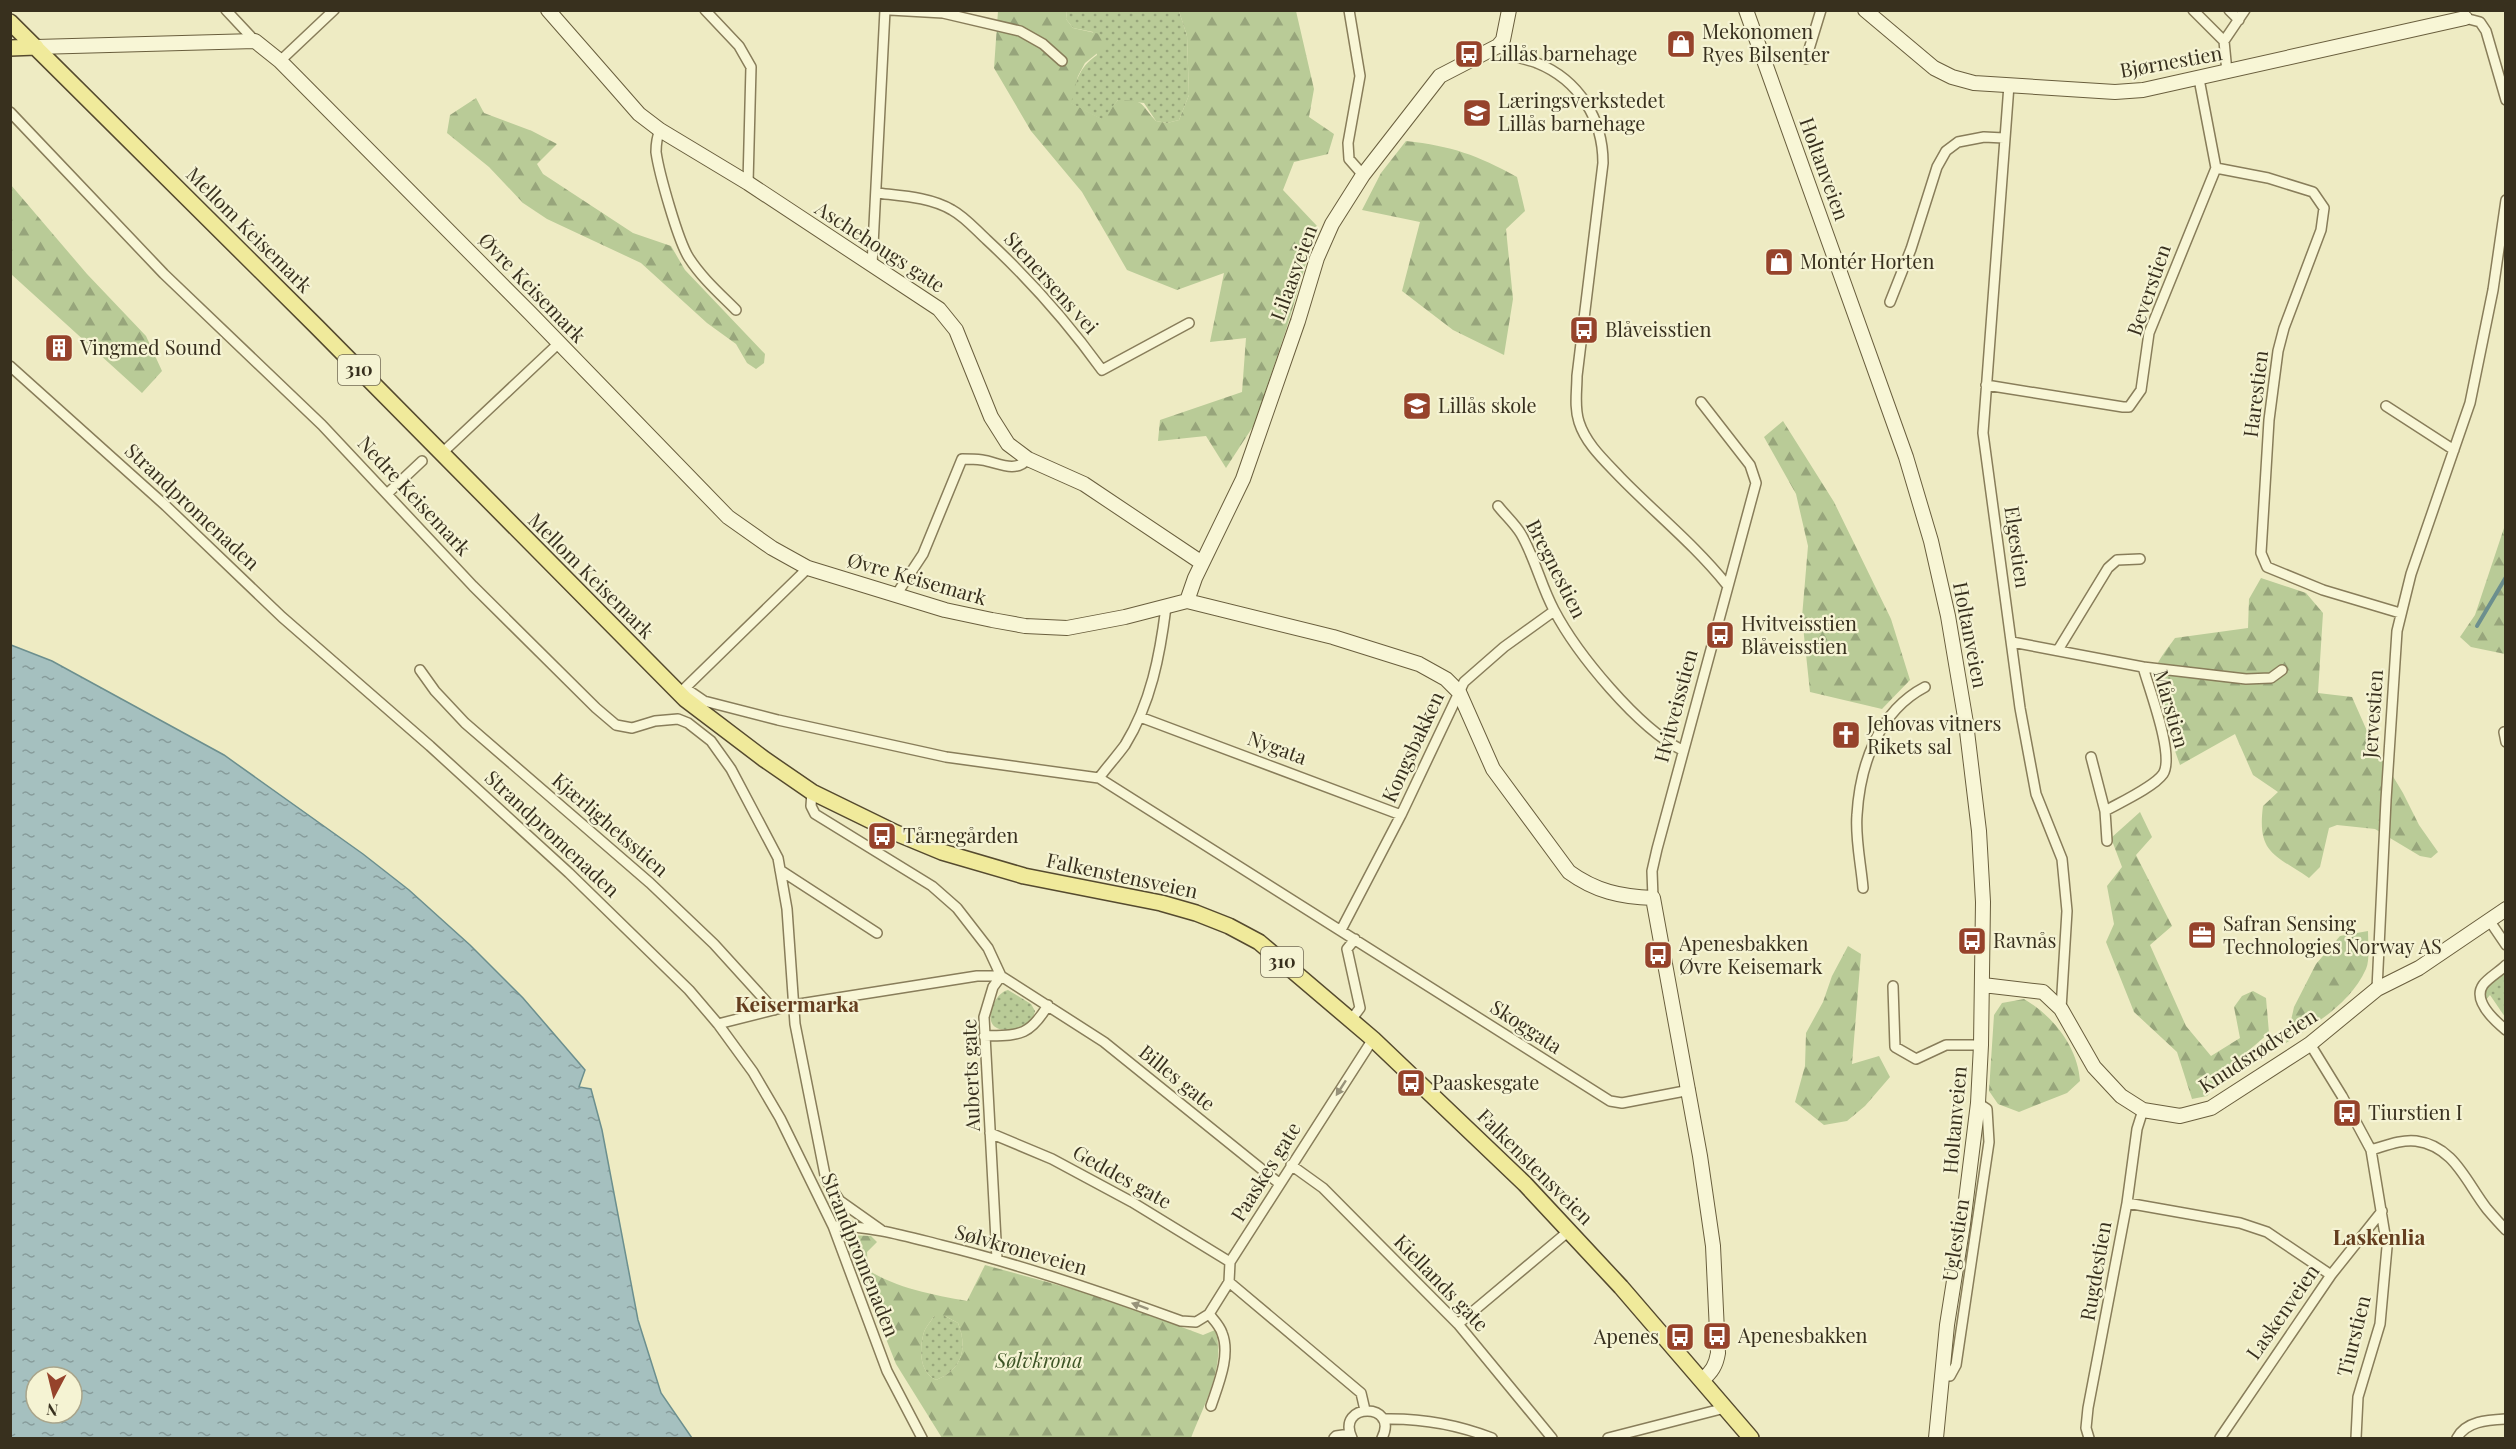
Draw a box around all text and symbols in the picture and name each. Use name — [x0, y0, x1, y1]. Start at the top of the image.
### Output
place label: Mekonomen Ryes Bilsenter — [1702, 17, 1830, 67]
shop icon: Mekonomen Ryes Bilsenter — [1665, 28, 1697, 60]
bus stop icon: Lillås barnehage — [1453, 38, 1485, 70]
street label: Bjørnestien — [2117, 38, 2224, 83]
place label: Lillås barnehage — [1490, 39, 1637, 66]
place label: Læringsverkstedet Lillås barnehage — [1498, 86, 1666, 136]
school or university icon: Læringsverkstedet Lillås barnehage — [1461, 97, 1493, 129]
street label: Holtanveien — [1794, 113, 1857, 224]
street label: Mellom Keisemark — [181, 160, 319, 298]
street label: Aschehougs gate — [810, 193, 951, 298]
street label: Lilaasveien — [1263, 221, 1322, 324]
street label: Stenersens vei — [999, 225, 1105, 339]
street label: Øvre Keisemark — [474, 226, 593, 348]
street label: Beverstien — [2119, 240, 2176, 339]
shop icon: Montér Horten — [1763, 246, 1795, 278]
place label: Montér Horten — [1800, 247, 1934, 274]
bus stop icon: Blåveisstien — [1568, 314, 1600, 346]
place label: Blåveisstien — [1605, 315, 1711, 342]
building icon: Vingmed Sound — [43, 332, 75, 364]
place label: Vingmed Sound — [79, 333, 222, 360]
street label: Harestien — [2236, 349, 2273, 439]
road number: 310 — [338, 355, 380, 385]
school or university icon: Lillås skole — [1401, 390, 1433, 422]
place label: Lillås skole — [1438, 391, 1537, 418]
street label: Nedre Keisemark — [353, 429, 478, 561]
street label: Strandpromenaden — [120, 436, 266, 575]
street label: Elgestien — [1999, 504, 2038, 589]
street label: Mellom Keisemark — [523, 506, 661, 644]
street label: Bregnestien — [1521, 514, 1594, 622]
street label: Øvre Keisemark — [845, 545, 990, 610]
street label: Holtanveien — [1948, 579, 1995, 690]
place label: Hvitveisstien Blåveisstien — [1741, 609, 1857, 659]
bus stop icon: Hvitveisstien Blåveisstien — [1704, 619, 1736, 651]
street label: Hvitveisstien — [1646, 646, 1703, 765]
street label: Mårstien — [2148, 666, 2196, 751]
street label: Jervestien — [2355, 669, 2388, 760]
street label: Kongsbakken — [1374, 687, 1449, 806]
place label: Jehovas vitners Rikets sal — [1866, 709, 2002, 759]
church icon: Jehovas vitners Rikets sal — [1830, 719, 1862, 751]
street label: Nygata — [1244, 723, 1311, 770]
street label: Strandpromenaden — [480, 763, 626, 902]
street label: Kjærlighetsstien — [547, 766, 675, 882]
bus stop icon: Tårnegården — [866, 820, 898, 852]
place label: Tårnegården — [903, 821, 1019, 848]
street label: Falkenstensveien — [1044, 845, 1200, 904]
place label: Safran Sensing Technologies Norway AS — [2223, 909, 2442, 959]
office icon: Safran Sensing Technologies Norway AS — [2186, 919, 2218, 951]
bus stop icon: Ravnås — [1956, 925, 1988, 957]
place label: Ravnås — [1993, 926, 2056, 953]
place label: Apenesbakken Øvre Keisemark — [1678, 929, 1823, 979]
bus stop icon: Apenesbakken Øvre Keisemark — [1642, 939, 1674, 971]
road number: 310 — [1261, 947, 1303, 977]
district label: Keisermarka — [735, 989, 859, 1017]
street label: Skoggata — [1486, 993, 1568, 1059]
street label: Knudsrødveien — [2193, 1001, 2322, 1098]
street label: Auberts gate — [954, 1018, 985, 1133]
street label: Billes gate — [1134, 1038, 1222, 1116]
street label: Holtanveien — [1935, 1065, 1972, 1175]
bus stop icon: Paaskesgate — [1395, 1067, 1427, 1099]
place label: Paaskesgate — [1432, 1068, 1539, 1095]
one-way arrow — [1335, 1080, 1347, 1096]
bus stop icon: Tiurstien I — [2331, 1097, 2363, 1129]
place label: Tiurstien I — [2368, 1098, 2463, 1125]
street label: Falkenstensveien — [1472, 1102, 1600, 1230]
street label: Paaskes gate — [1223, 1116, 1306, 1226]
street label: Geddes gate — [1069, 1137, 1177, 1214]
street label: Strandpromenaden — [816, 1168, 907, 1341]
street label: Uglestien — [1935, 1196, 1974, 1283]
street label: Sølvkroneveien — [952, 1217, 1091, 1280]
street label: Rugdestien — [2072, 1219, 2117, 1323]
district label: Laskenlia — [2333, 1222, 2425, 1250]
street label: Kiellands gate — [1389, 1227, 1495, 1336]
street label: Laskenveien — [2239, 1258, 2325, 1364]
street label: Tiurstien — [2329, 1292, 2376, 1379]
one-way arrow — [1131, 1301, 1149, 1311]
bus stop icon: Apenesbakken — [1701, 1320, 1733, 1352]
bus stop icon: Apenes — [1664, 1321, 1696, 1353]
place label: Apenesbakken — [1737, 1321, 1868, 1348]
place label: Apenes — [1593, 1322, 1659, 1349]
park label: Sølvkrona — [994, 1346, 1083, 1373]
north arrow — [24, 1365, 84, 1425]
text: N — [45, 1399, 59, 1422]

